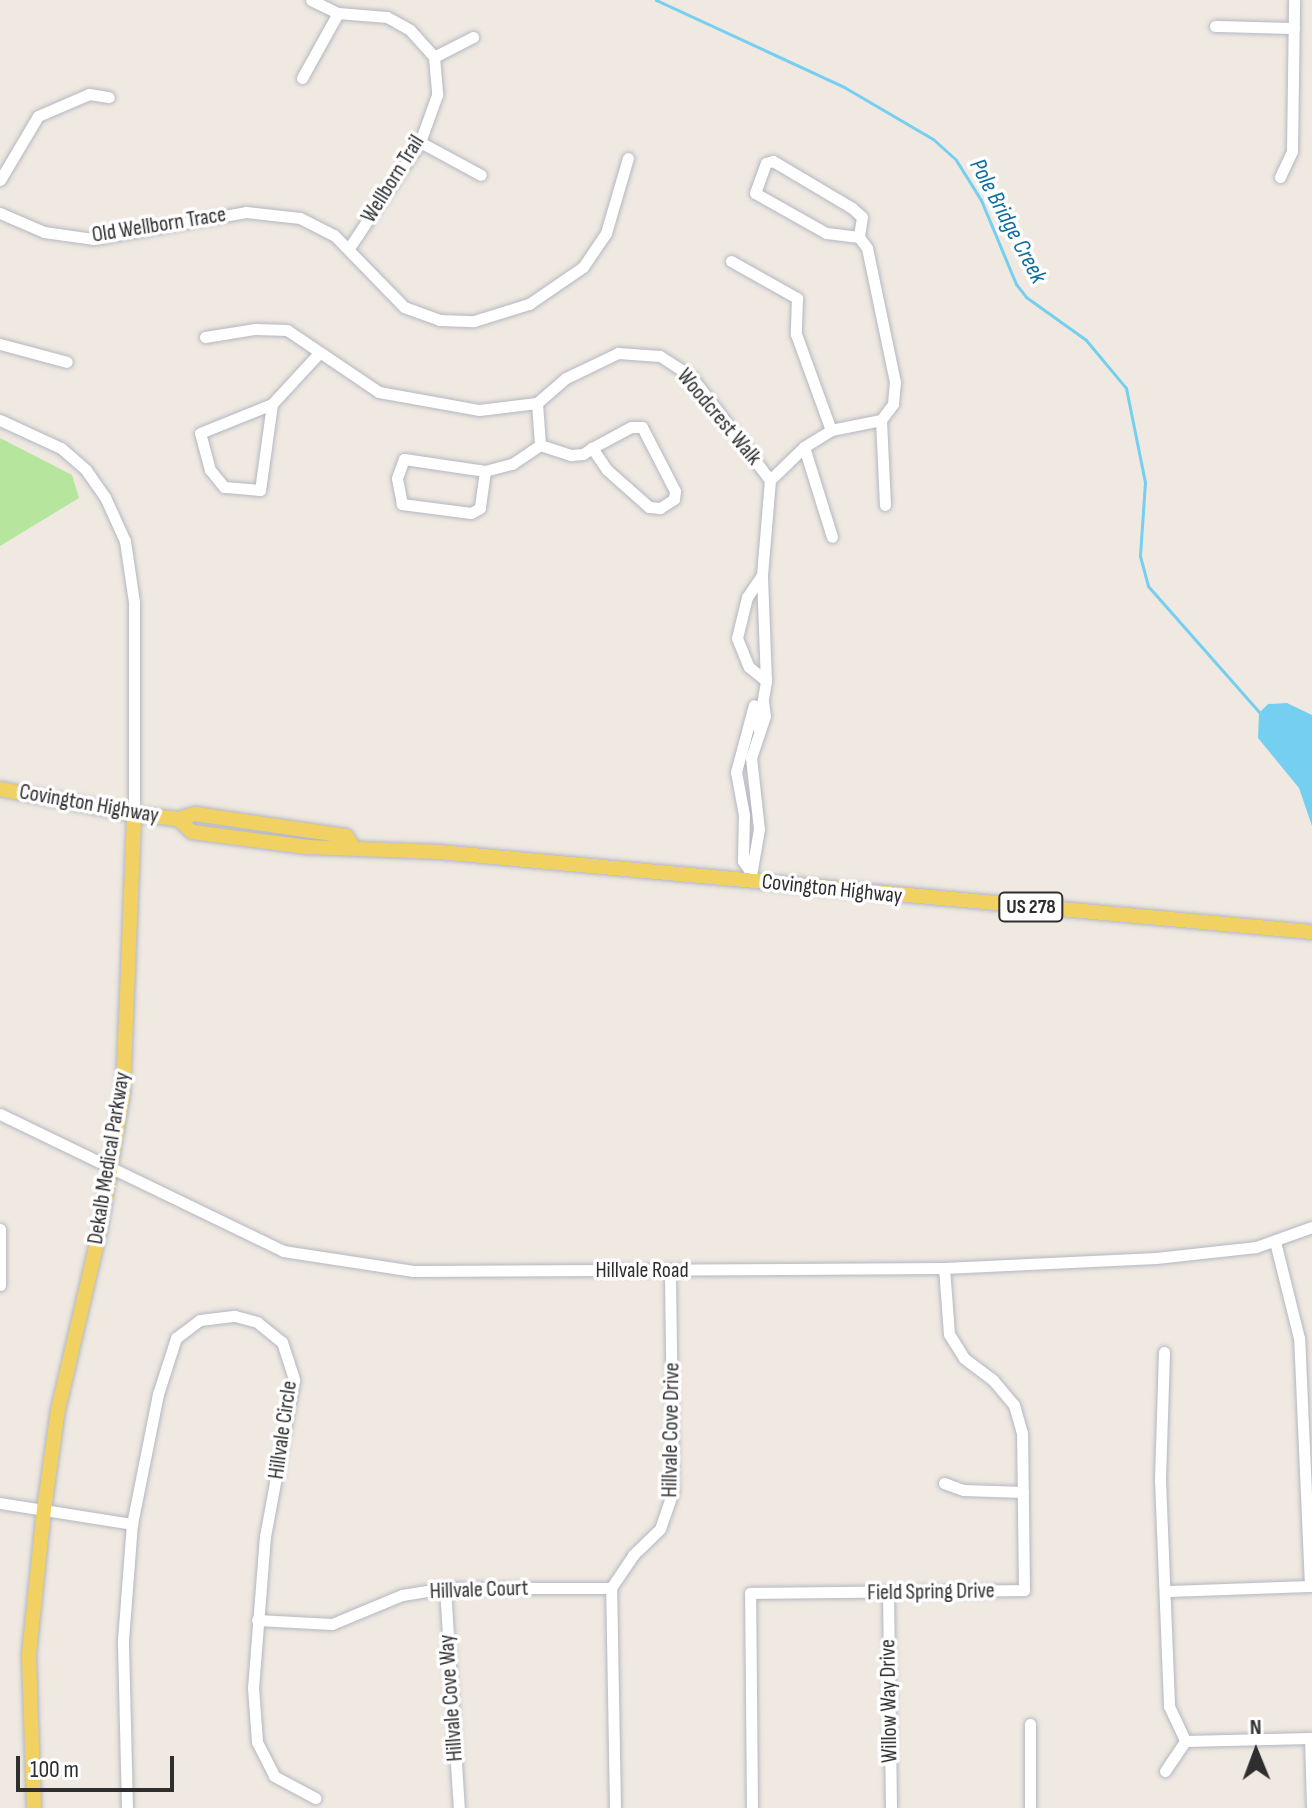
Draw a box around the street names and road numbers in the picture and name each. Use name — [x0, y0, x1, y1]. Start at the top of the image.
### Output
street label: Wellborn Trail — [356, 130, 430, 228]
street label: Old Wellborn Trace — [90, 201, 228, 249]
street label: Woodcrest Walk — [671, 363, 767, 471]
street label: Covington Highway — [17, 779, 161, 829]
street label: Covington Highway — [760, 869, 904, 909]
road number: US 278 — [997, 891, 1065, 923]
street label: Dekalb Medical Parkway — [82, 1070, 136, 1246]
street label: Hillvale Road — [595, 1258, 689, 1284]
street label: Hillvale Cove Drive — [657, 1362, 685, 1498]
street label: Hillvale Circle — [263, 1379, 303, 1481]
street label: Hillvale Court — [429, 1575, 529, 1605]
street label: Field Spring Drive — [867, 1578, 995, 1606]
street label: Hillvale Cove Way — [433, 1634, 469, 1762]
street label: Willow Way Drive — [875, 1639, 903, 1763]

